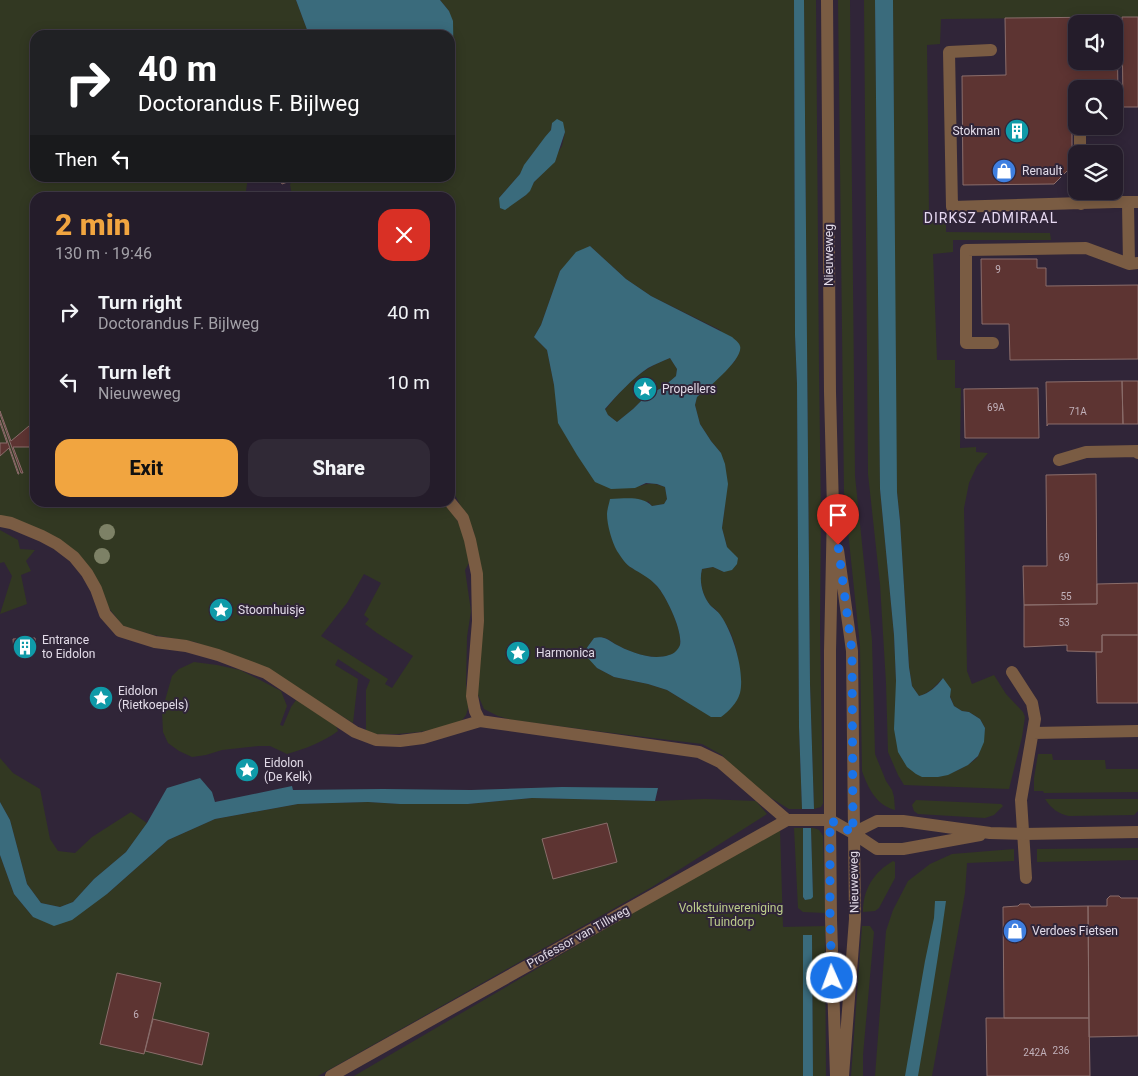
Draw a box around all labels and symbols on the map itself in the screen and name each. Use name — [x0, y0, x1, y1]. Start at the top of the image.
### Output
building icon: Stokman — [1004, 118, 1030, 144]
place label: Stokman — [952, 124, 1000, 138]
shop icon: Renault — [991, 158, 1017, 184]
place label: Renault — [1022, 164, 1062, 178]
district label: DIRKSZ ADMIRAAL — [924, 210, 1058, 226]
street label: Nieuweweg — [822, 224, 836, 286]
house number: 9 — [995, 264, 1001, 275]
place icon: Propellers — [632, 376, 658, 402]
place label: Propellers — [662, 382, 716, 396]
house number: 69A — [987, 402, 1005, 413]
house number: 71A — [1069, 406, 1087, 417]
pin — [817, 494, 859, 545]
house number: 69 — [1058, 552, 1070, 563]
house number: 55 — [1060, 591, 1072, 602]
place icon: Stoomhuisje — [208, 597, 234, 623]
place label: Stoomhuisje — [238, 603, 305, 617]
house number: 53 — [1058, 617, 1070, 628]
place label: Entrance to Eidolon — [42, 633, 95, 661]
building icon: Entrance to Eidolon — [12, 634, 38, 660]
place icon: Harmonica — [505, 640, 531, 666]
place label: Harmonica — [536, 646, 595, 660]
place label: Eidolon (Rietkoepels) — [118, 684, 188, 712]
place icon: Eidolon (Rietkoepels) — [88, 685, 114, 711]
place label: Eidolon (De Kelk) — [264, 756, 312, 784]
place icon: Eidolon (De Kelk) — [234, 757, 260, 783]
street label: Nieuweweg — [846, 851, 862, 913]
park label: Volkstuinvereniging Tuindorp — [679, 901, 783, 929]
street label: Professor van Tillweg — [524, 903, 632, 971]
shop icon: Verdoes Fietsen — [1002, 918, 1028, 944]
place label: Verdoes Fietsen — [1032, 924, 1118, 938]
position arrow — [805, 951, 857, 1003]
house number: 6 — [133, 1009, 139, 1020]
house number: 236 — [1053, 1045, 1070, 1056]
house number: 242A — [1023, 1047, 1047, 1058]

